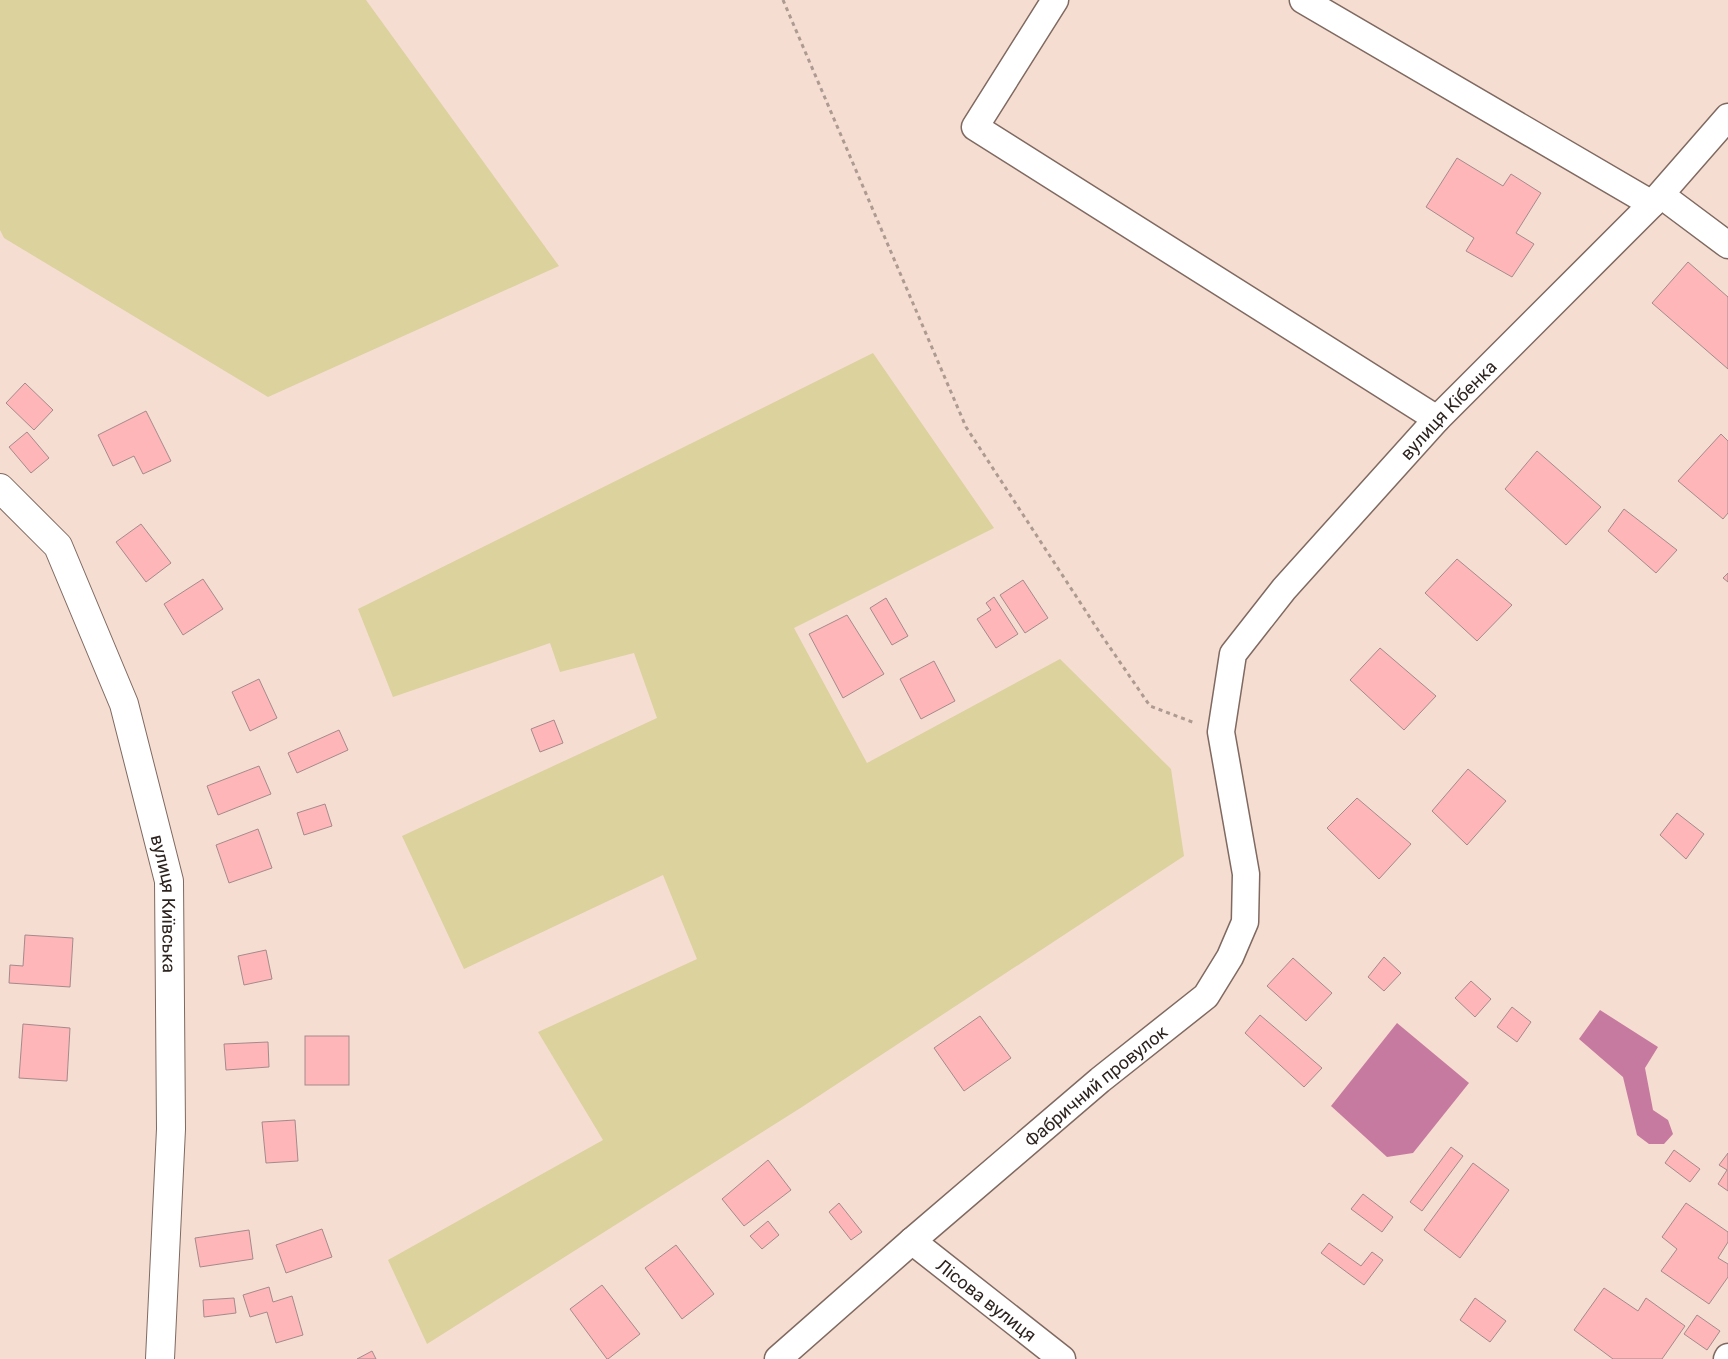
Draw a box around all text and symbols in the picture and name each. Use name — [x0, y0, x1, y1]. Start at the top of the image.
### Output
street label: вулиця Кібенка — [1395, 356, 1500, 464]
street label: вулиця Київська — [147, 832, 180, 973]
street label: Фабричний провулок — [1020, 1020, 1171, 1151]
street label: Лісова вулиця — [933, 1254, 1041, 1345]

